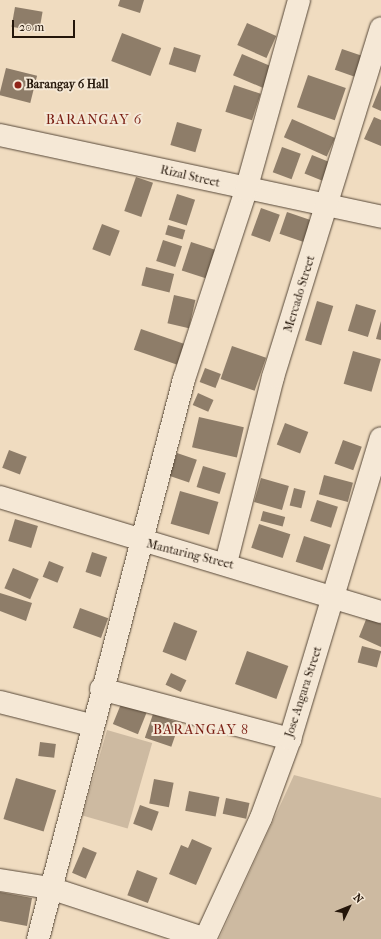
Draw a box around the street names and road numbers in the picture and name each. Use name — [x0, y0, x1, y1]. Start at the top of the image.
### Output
street label: Rizal Street — [159, 163, 221, 191]
street label: Mercado Street — [281, 254, 319, 334]
street label: Mantaring Street — [145, 537, 235, 573]
street label: Jose Angara Street — [282, 645, 326, 739]

